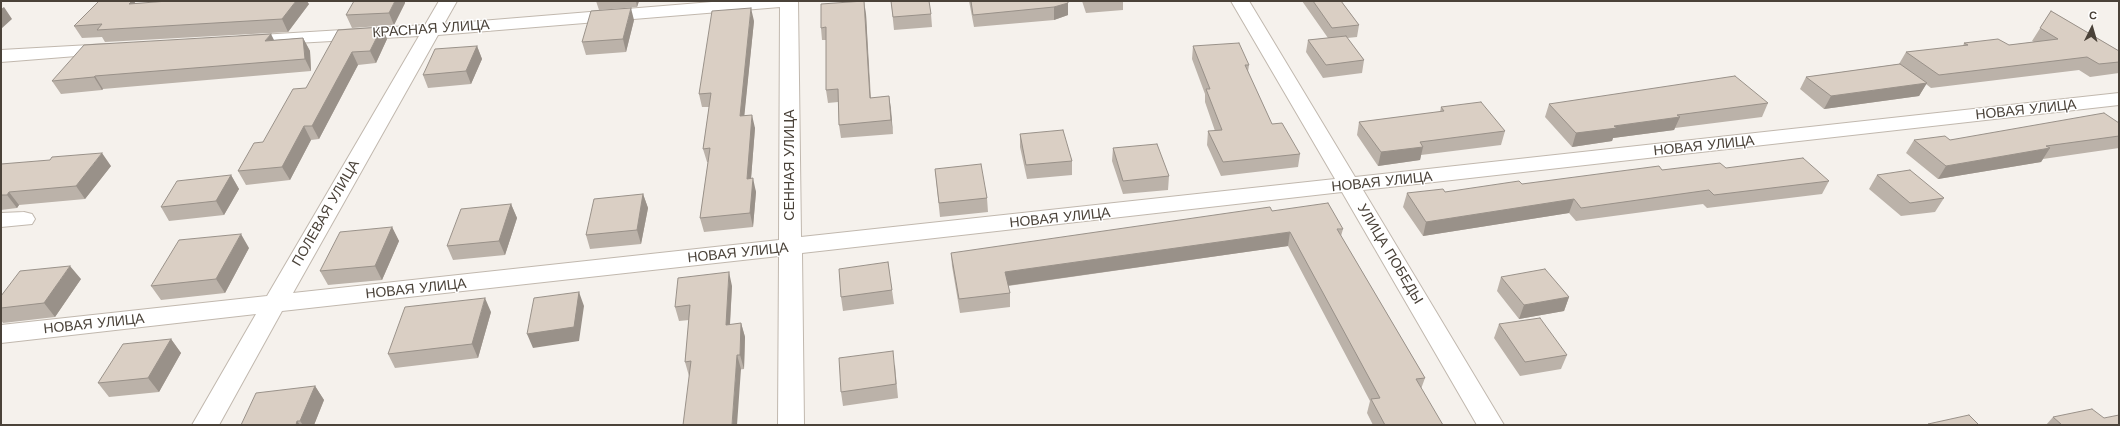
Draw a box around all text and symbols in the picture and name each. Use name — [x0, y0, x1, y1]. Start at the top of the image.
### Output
north arrow — [2072, 8, 2112, 48]
text: С — [2089, 9, 2098, 22]
street label: КРАСНАЯ УЛИЦА — [372, 17, 490, 41]
street label: НОВАЯ УЛИЦА — [1975, 96, 2077, 124]
street label: СЕННАЯ УЛИЦА — [782, 109, 798, 221]
street label: НОВАЯ УЛИЦА — [1653, 132, 1755, 160]
street label: ПОЛЕВАЯ УЛИЦА — [289, 157, 363, 269]
street label: НОВАЯ УЛИЦА — [1331, 168, 1433, 196]
street label: УЛИЦА ПОБЕДЫ — [1354, 201, 1426, 307]
street label: НОВАЯ УЛИЦА — [1009, 204, 1111, 232]
street label: НОВАЯ УЛИЦА — [687, 239, 789, 267]
street label: НОВАЯ УЛИЦА — [365, 275, 467, 303]
street label: НОВАЯ УЛИЦА — [43, 310, 145, 338]

